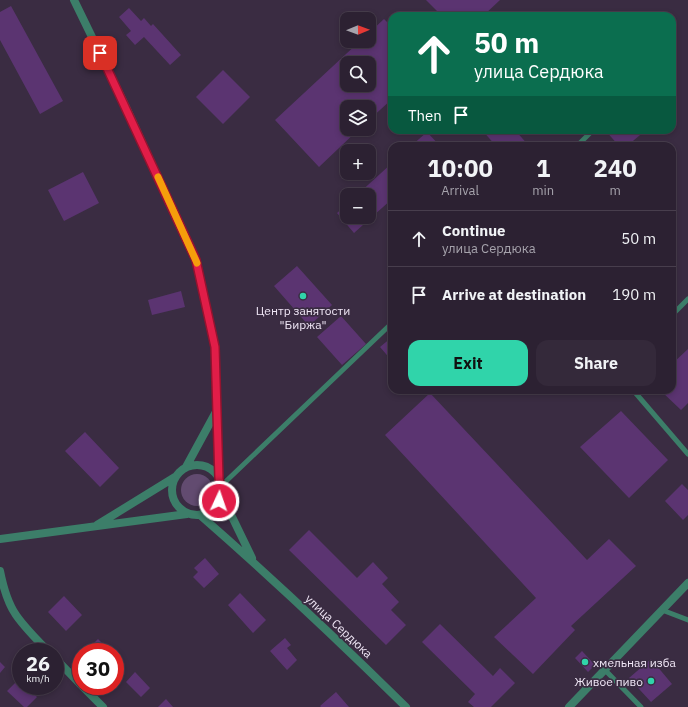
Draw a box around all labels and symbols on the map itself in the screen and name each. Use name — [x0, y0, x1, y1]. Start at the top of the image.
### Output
north arrow — [340, 12, 376, 48]
pin — [83, 36, 117, 70]
marker: Центр занятости "Биржа" — [298, 291, 308, 301]
place label: Центр занятости "Биржа" — [256, 303, 350, 332]
position arrow — [198, 480, 240, 522]
street label: улица Сердюка — [302, 591, 376, 661]
speed limit sign: 30 — [72, 643, 124, 695]
place label: хмельная изба — [593, 655, 677, 670]
marker: хмельная изба — [580, 657, 590, 667]
place label: Живое пиво — [574, 674, 643, 689]
marker: Живое пиво — [646, 676, 656, 686]

